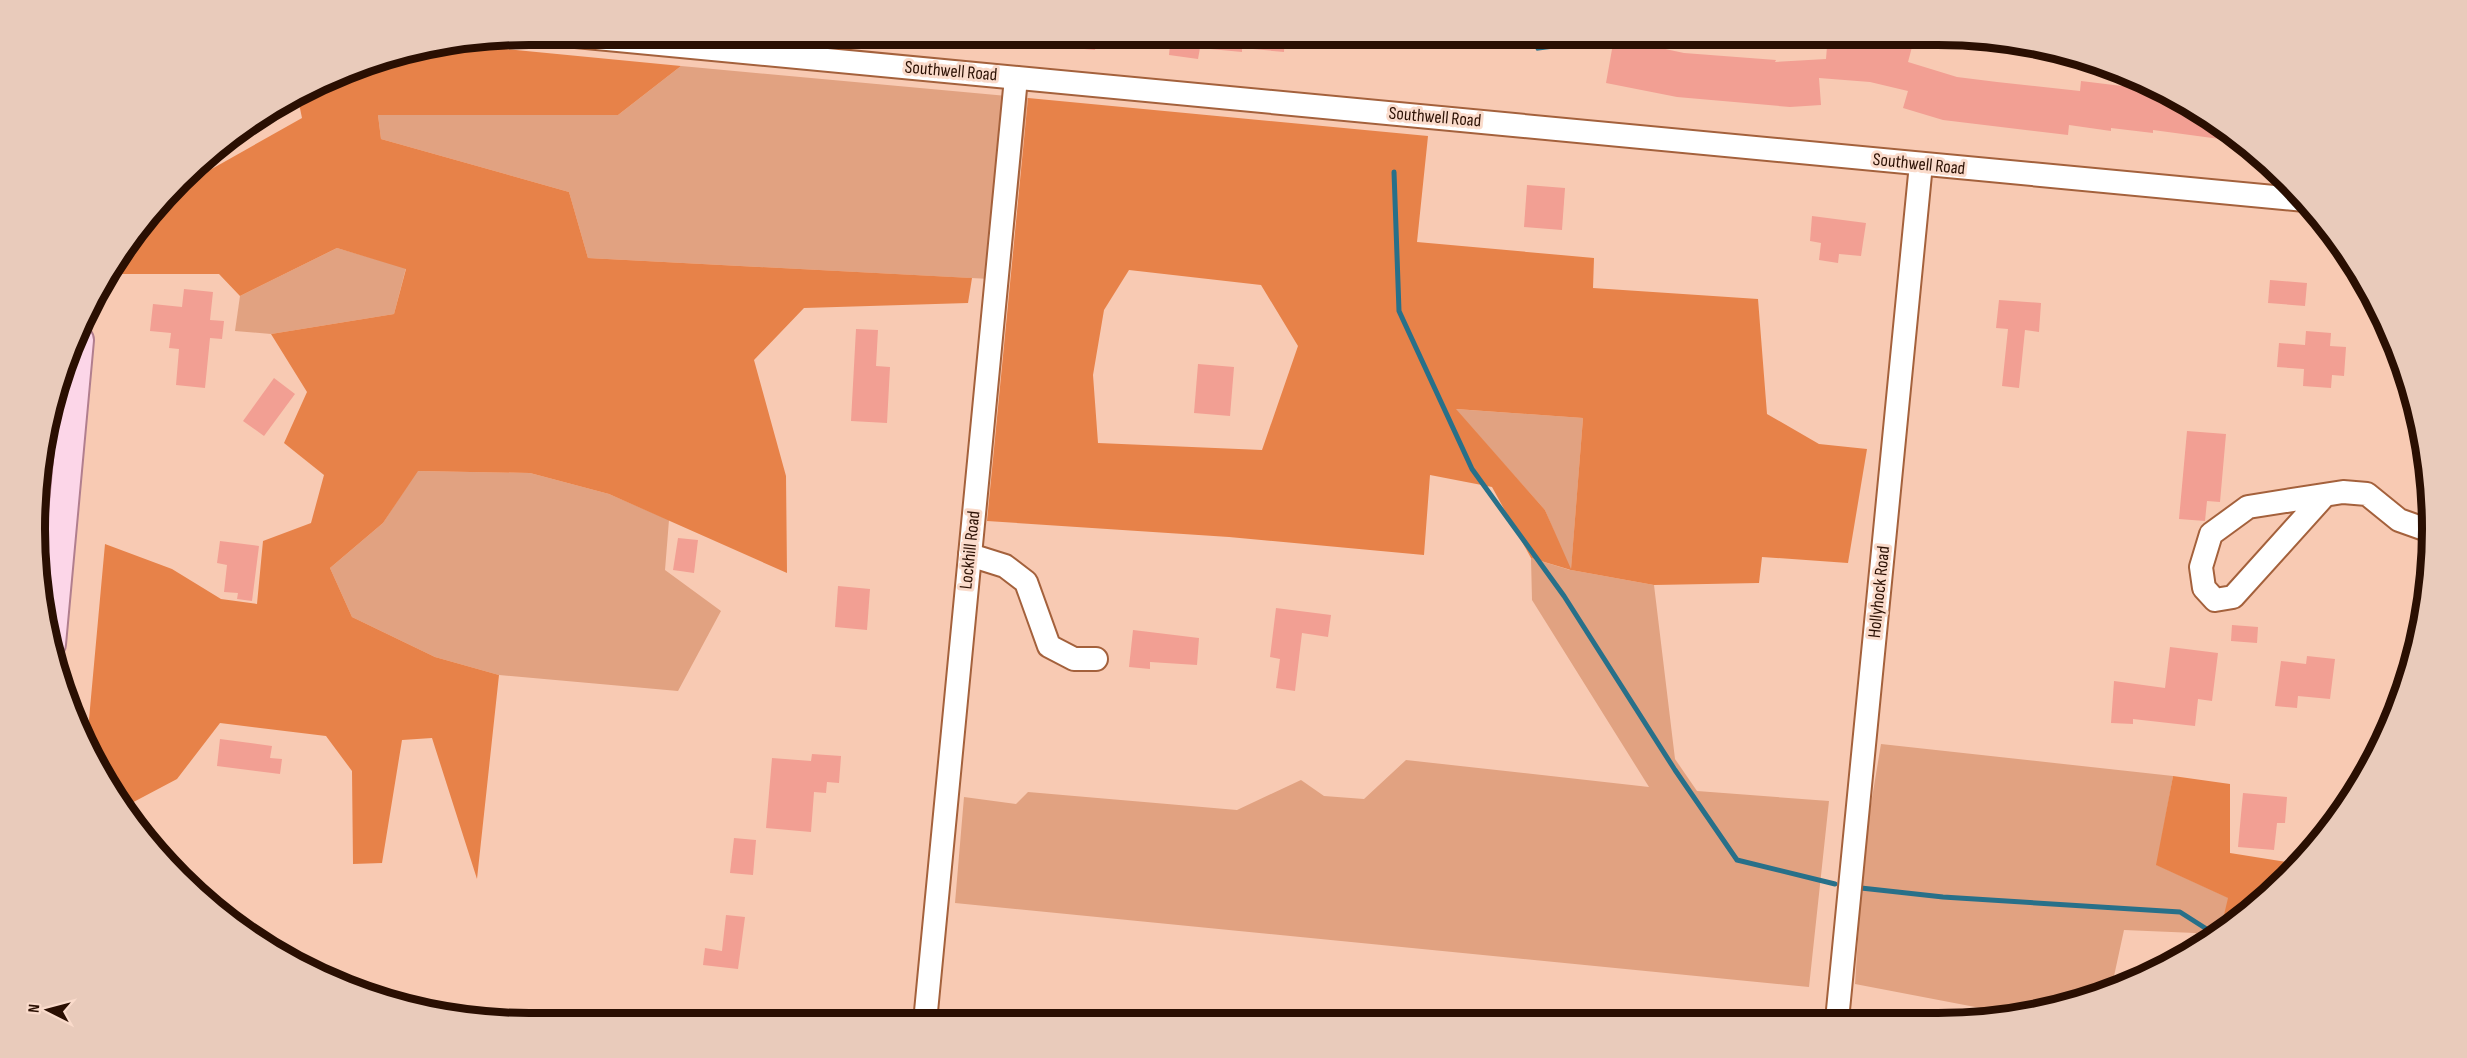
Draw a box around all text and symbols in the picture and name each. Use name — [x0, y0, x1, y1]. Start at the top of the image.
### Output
street label: Southwell Road — [904, 57, 998, 85]
street label: Southwell Road — [1388, 103, 1482, 131]
street label: Southwell Road — [1872, 149, 1966, 179]
street label: Lockhill Road — [955, 510, 985, 590]
street label: Hollyhock Road — [1864, 545, 1894, 639]
north arrow — [18, 980, 78, 1040]
text: N — [25, 1003, 44, 1014]

